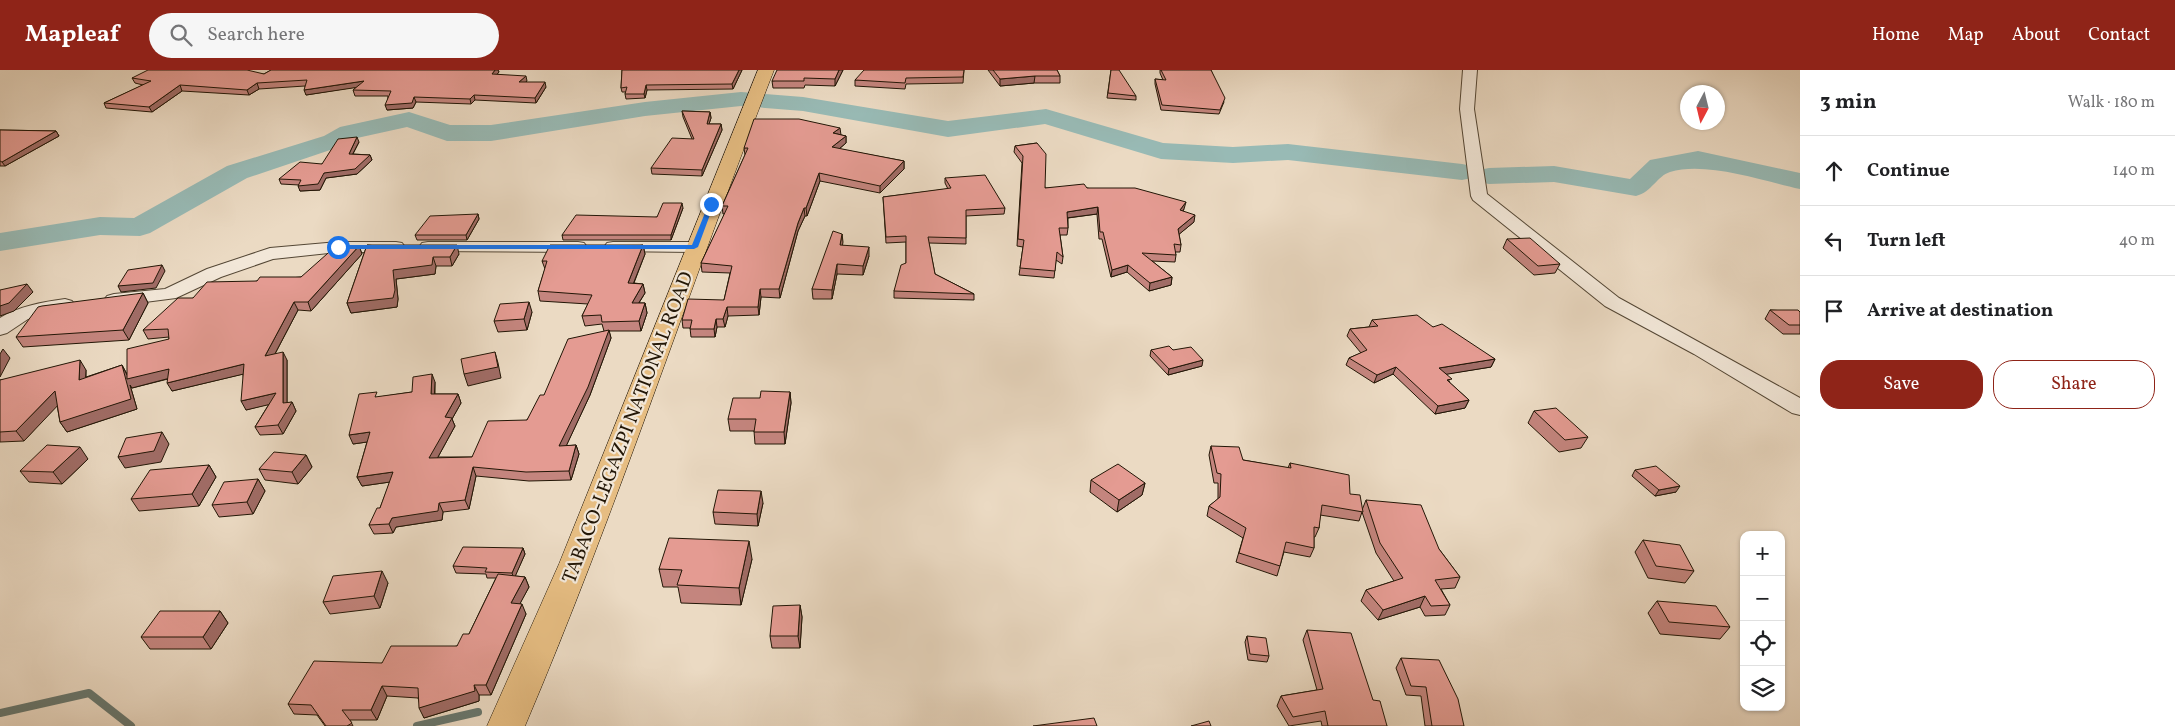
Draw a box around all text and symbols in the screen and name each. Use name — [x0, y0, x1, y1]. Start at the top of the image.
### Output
search box — [149, 13, 499, 58]
text: Mapleaf — [25, 18, 119, 52]
icon: search — [167, 21, 195, 49]
text: Search here — [207, 22, 305, 48]
text: Home — [1872, 23, 1920, 48]
text: Map — [1948, 23, 1984, 48]
text: About — [2012, 23, 2060, 48]
text: Contact — [2088, 23, 2150, 48]
north arrow — [1680, 85, 1725, 130]
text: 3 min — [1820, 88, 1876, 117]
text: Walk · 180 m — [2068, 92, 2155, 114]
icon: ahead — [1820, 157, 1848, 185]
text: Continue — [1867, 158, 1950, 184]
text: 140 m — [2113, 160, 2155, 182]
route end — [700, 193, 723, 216]
icon: left — [1820, 227, 1848, 255]
text: Turn left — [1867, 228, 1946, 254]
text: 40 m — [2119, 230, 2155, 252]
route start — [327, 236, 350, 259]
street label: TABACO-LEGAZPI NATIONAL ROAD — [556, 268, 701, 588]
icon: arrive — [1820, 297, 1848, 325]
text: Arrive at destination — [1867, 298, 2053, 324]
button: Save — [1820, 360, 1983, 409]
button: Share — [1993, 360, 2155, 409]
map controls — [1740, 531, 1785, 711]
button: + — [1740, 531, 1785, 576]
button: − — [1740, 576, 1785, 621]
button: locate — [1740, 621, 1785, 666]
button: layers — [1740, 666, 1785, 711]

